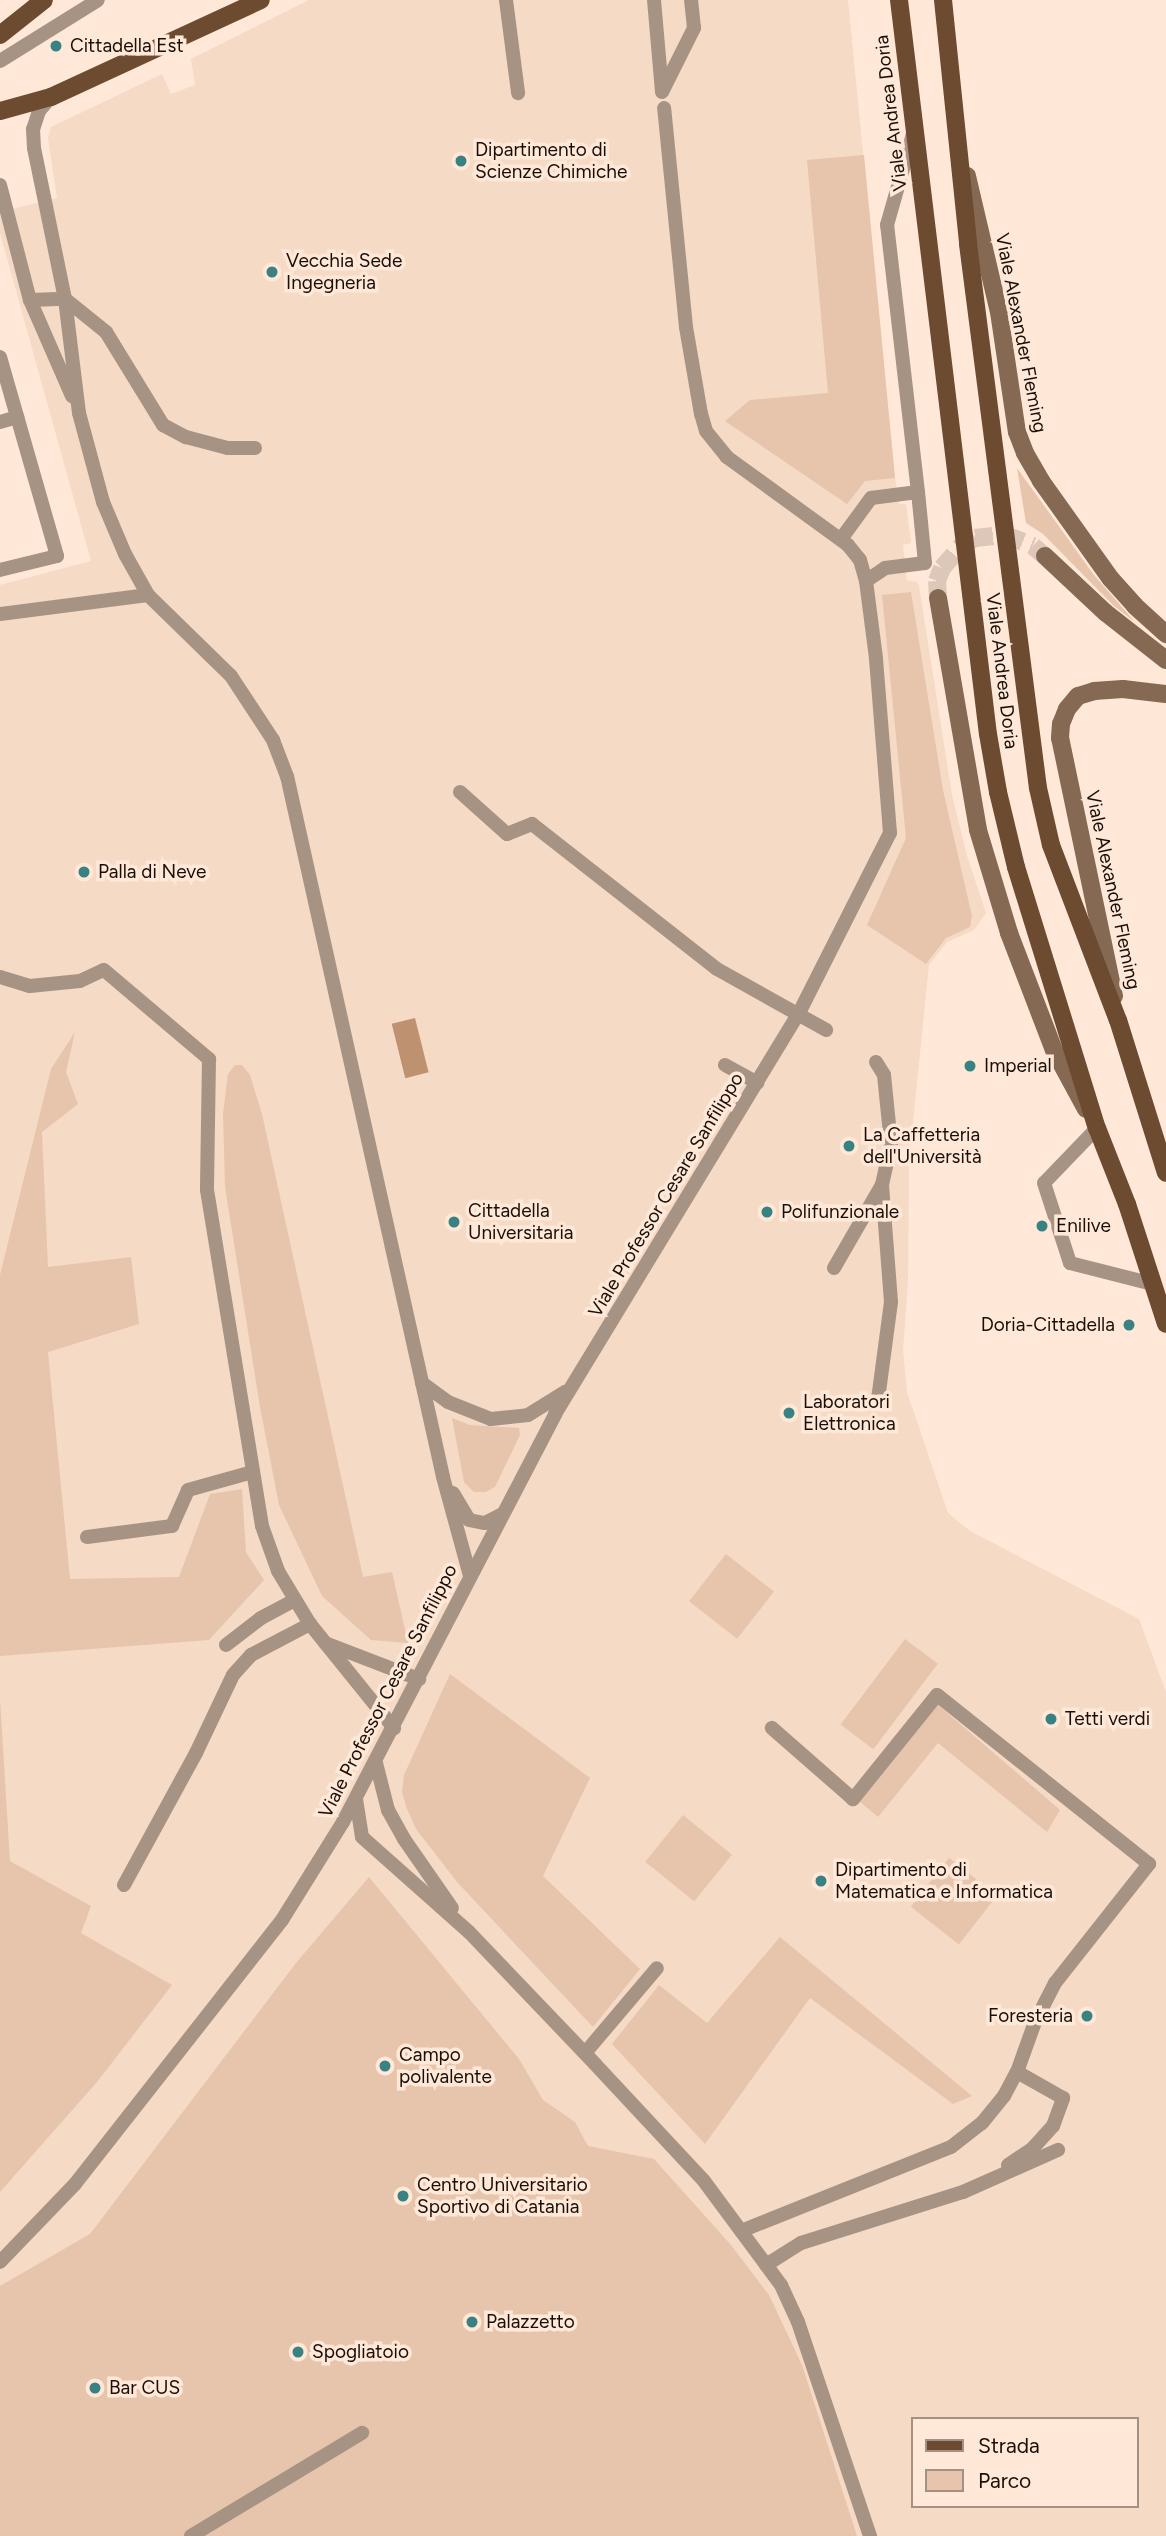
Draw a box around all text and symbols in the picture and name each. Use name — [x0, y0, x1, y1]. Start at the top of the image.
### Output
street label: Viale Andrea Doria — [870, 34, 912, 192]
place label: Cittadella Est — [70, 35, 184, 57]
marker: Cittadella Est — [48, 38, 64, 54]
place label: Dipartimento di Scienze Chimiche — [475, 139, 627, 183]
marker: Dipartimento di Scienze Chimiche — [453, 153, 469, 169]
street label: Viale Alexander Fleming — [990, 231, 1052, 435]
place label: Vecchia Sede Ingegneria — [286, 250, 402, 294]
marker: Vecchia Sede Ingegneria — [264, 264, 280, 280]
street label: Viale Andrea Doria — [981, 592, 1023, 750]
street label: Viale Alexander Fleming — [1081, 788, 1145, 992]
place label: Palla di Neve — [98, 861, 206, 883]
marker: Palla di Neve — [76, 864, 92, 880]
place label: Imperial — [984, 1055, 1052, 1077]
marker: Imperial — [962, 1058, 978, 1074]
street label: Viale Professor Cesare Sanfilippo — [584, 1068, 748, 1322]
place label: La Caffetteria dell'Università — [863, 1124, 982, 1168]
marker: La Caffetteria dell'Università — [841, 1138, 857, 1154]
place label: Cittadella Universitaria — [468, 1200, 574, 1244]
place label: Polifunzionale — [781, 1201, 899, 1223]
marker: Polifunzionale — [759, 1204, 775, 1220]
marker: Cittadella Universitaria — [446, 1214, 462, 1230]
place label: Enilive — [1056, 1215, 1111, 1237]
marker: Enilive — [1034, 1218, 1050, 1234]
place label: Doria-Cittadella — [981, 1314, 1115, 1336]
marker: Doria-Cittadella — [1121, 1317, 1137, 1333]
place label: Laboratori Elettronica — [803, 1391, 896, 1435]
marker: Laboratori Elettronica — [781, 1405, 797, 1421]
street label: Viale Professor Cesare Sanfilippo — [314, 1560, 462, 1822]
place label: Tetti verdi — [1065, 1708, 1150, 1730]
marker: Tetti verdi — [1043, 1711, 1059, 1727]
place label: Dipartimento di Matematica e Informatica — [835, 1859, 1053, 1903]
marker: Dipartimento di Matematica e Informatica — [813, 1873, 829, 1889]
place label: Foresteria — [988, 2005, 1073, 2027]
marker: Foresteria — [1079, 2008, 1095, 2024]
place label: Campo polivalente — [399, 2044, 492, 2088]
marker: Campo polivalente — [377, 2058, 393, 2074]
place label: Centro Universitario Sportivo di Catania — [417, 2174, 588, 2218]
marker: Centro Universitario Sportivo di Catania — [395, 2188, 411, 2204]
place label: Palazzetto — [486, 2311, 575, 2333]
marker: Palazzetto — [464, 2314, 480, 2330]
place label: Spogliatoio — [312, 2341, 409, 2363]
marker: Spogliatoio — [290, 2344, 306, 2360]
place label: Bar CUS — [109, 2377, 180, 2399]
marker: Bar CUS — [87, 2380, 103, 2396]
legend — [911, 2417, 1138, 2508]
text: Strada — [978, 2433, 1040, 2458]
text: Parco — [978, 2468, 1031, 2493]

